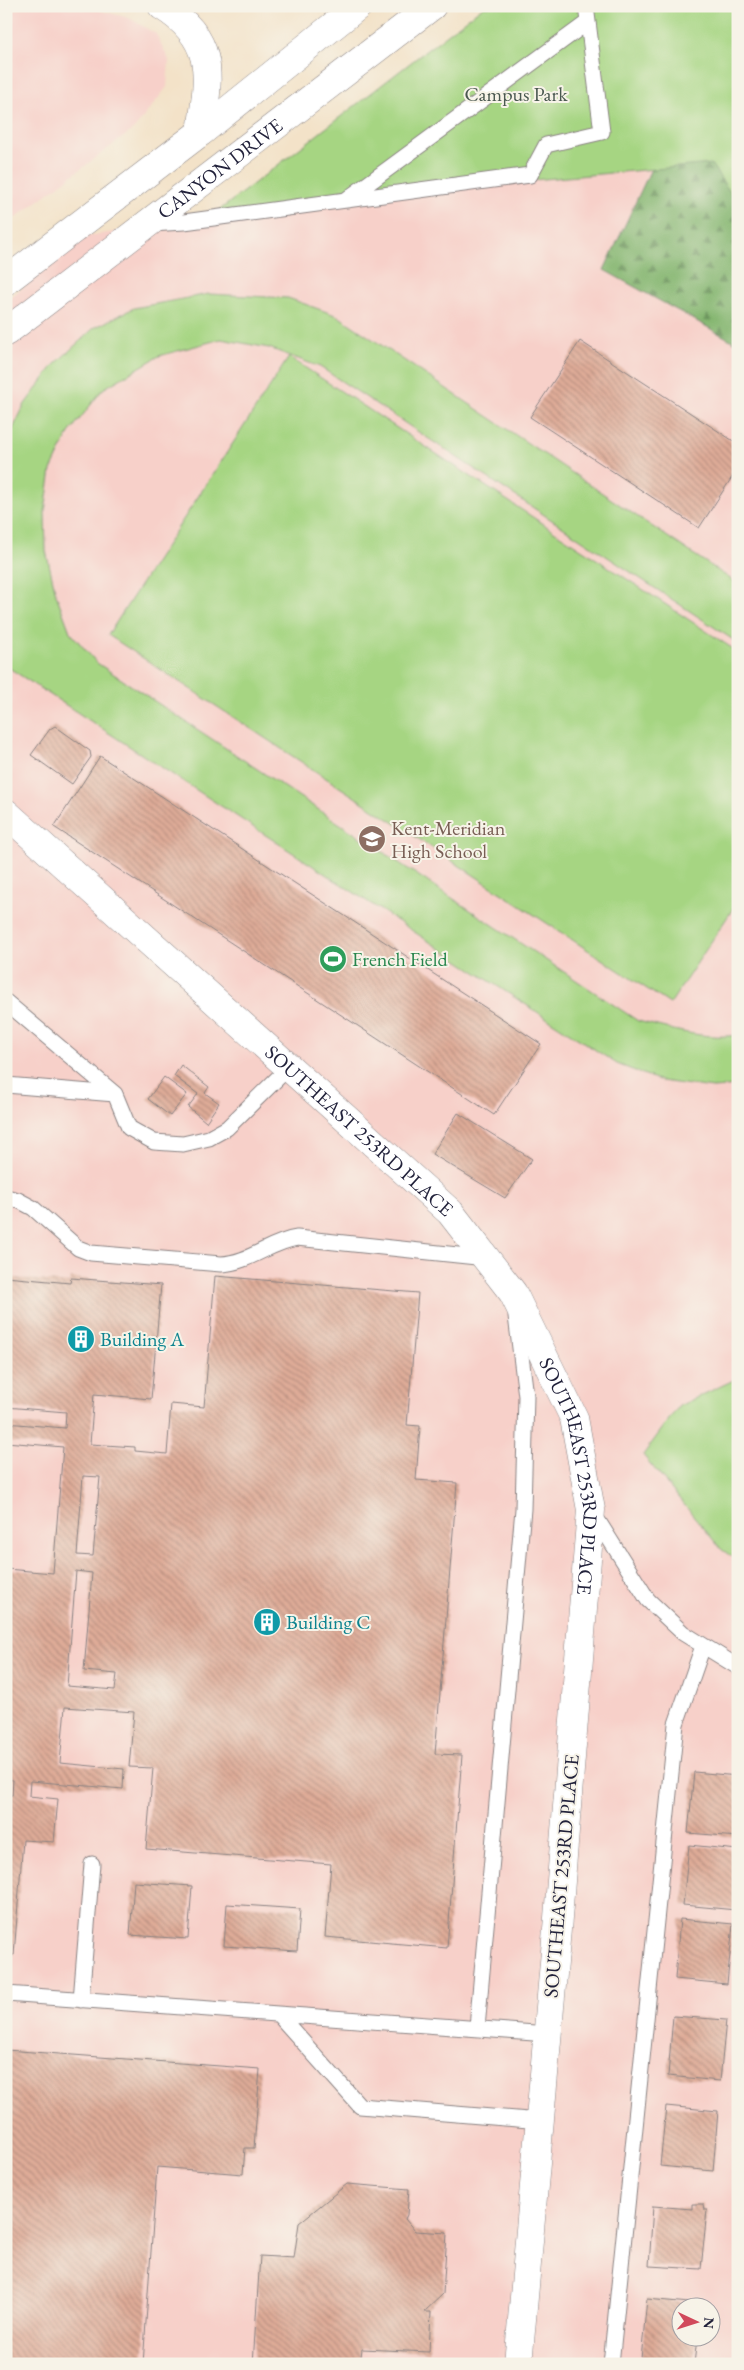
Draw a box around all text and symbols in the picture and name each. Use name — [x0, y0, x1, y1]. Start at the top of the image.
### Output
park label: Campus Park — [464, 81, 568, 107]
street label: CANYON DRIVE — [152, 112, 288, 225]
place label: Kent-Meridian High School — [391, 815, 506, 864]
school or university icon: Kent-Meridian High School — [357, 824, 387, 854]
sports icon: French Field — [318, 944, 348, 974]
place label: French Field — [352, 946, 448, 972]
street label: SOUTHEAST 253RD PLACE — [260, 1039, 459, 1222]
building icon: Building A — [66, 1324, 96, 1354]
place label: Building A — [100, 1326, 184, 1352]
street label: SOUTHEAST 253RD PLACE — [533, 1353, 605, 1596]
building icon: Building C — [252, 1607, 282, 1637]
place label: Building C — [286, 1609, 370, 1635]
street label: SOUTHEAST 253RD PLACE — [537, 1753, 585, 1999]
north arrow — [672, 2298, 722, 2348]
text: N — [700, 2317, 718, 2330]

